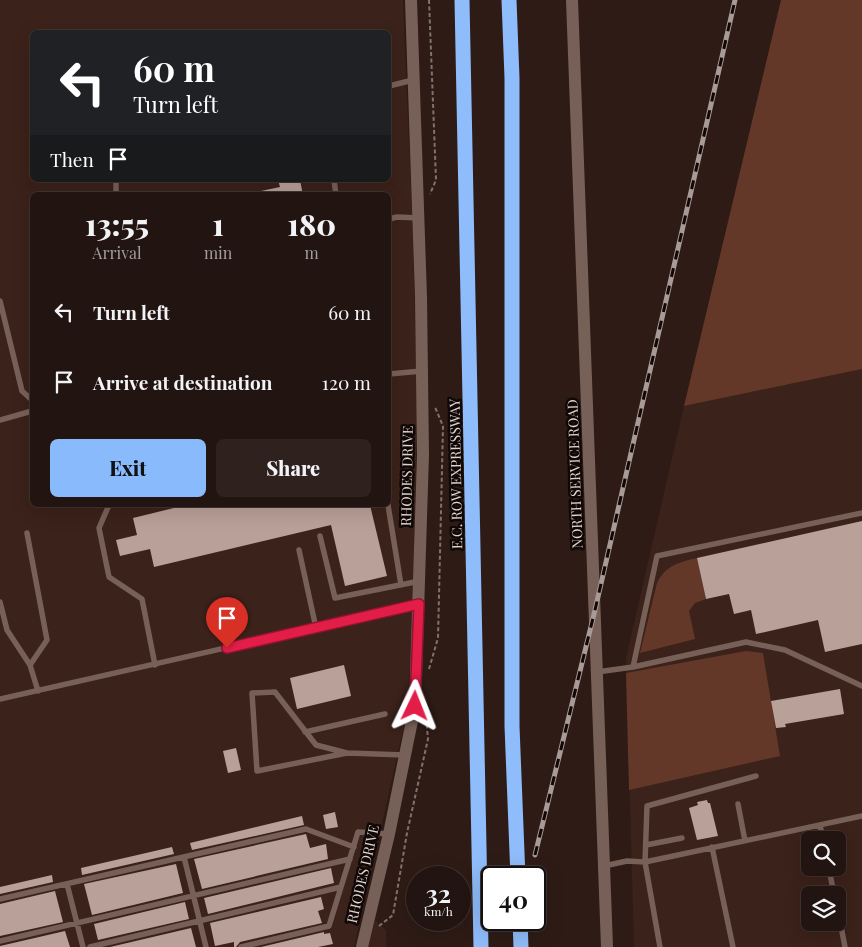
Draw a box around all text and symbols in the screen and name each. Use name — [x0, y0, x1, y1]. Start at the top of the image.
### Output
text: 60 m — [133, 44, 215, 91]
icon: left — [50, 50, 115, 115]
text: Turn left — [133, 89, 218, 119]
icon: arrive — [104, 145, 132, 173]
text: Then — [50, 146, 94, 172]
text: 13:55 — [85, 204, 149, 244]
text: 1 — [212, 204, 224, 244]
text: 180 — [287, 204, 336, 244]
text: Arrival — [92, 242, 142, 263]
text: min — [204, 242, 232, 263]
text: m — [305, 242, 319, 263]
icon: left — [50, 298, 78, 326]
text: Turn left — [93, 299, 170, 325]
text: 60 m — [328, 299, 371, 325]
icon: arrive — [50, 368, 78, 396]
text: Arrive at destination — [93, 369, 273, 395]
text: 120 m — [322, 369, 371, 395]
street label: E.C. ROW EXPRESSWAY — [445, 398, 466, 549]
street label: NORTH SERVICE ROAD — [562, 399, 587, 549]
street label: RHODES DRIVE — [396, 426, 417, 526]
button: Exit — [50, 439, 206, 497]
button: Share — [216, 439, 371, 497]
pin — [206, 597, 248, 648]
icon: arrive — [213, 604, 241, 632]
position arrow — [388, 679, 440, 731]
street label: RHODES DRIVE — [342, 823, 383, 925]
map controls — [801, 831, 846, 931]
button: search — [801, 831, 846, 876]
speed limit sign: 40 — [481, 866, 546, 931]
text: 32 — [426, 876, 451, 909]
button: layers — [801, 886, 846, 931]
text: km/h — [424, 903, 453, 919]

